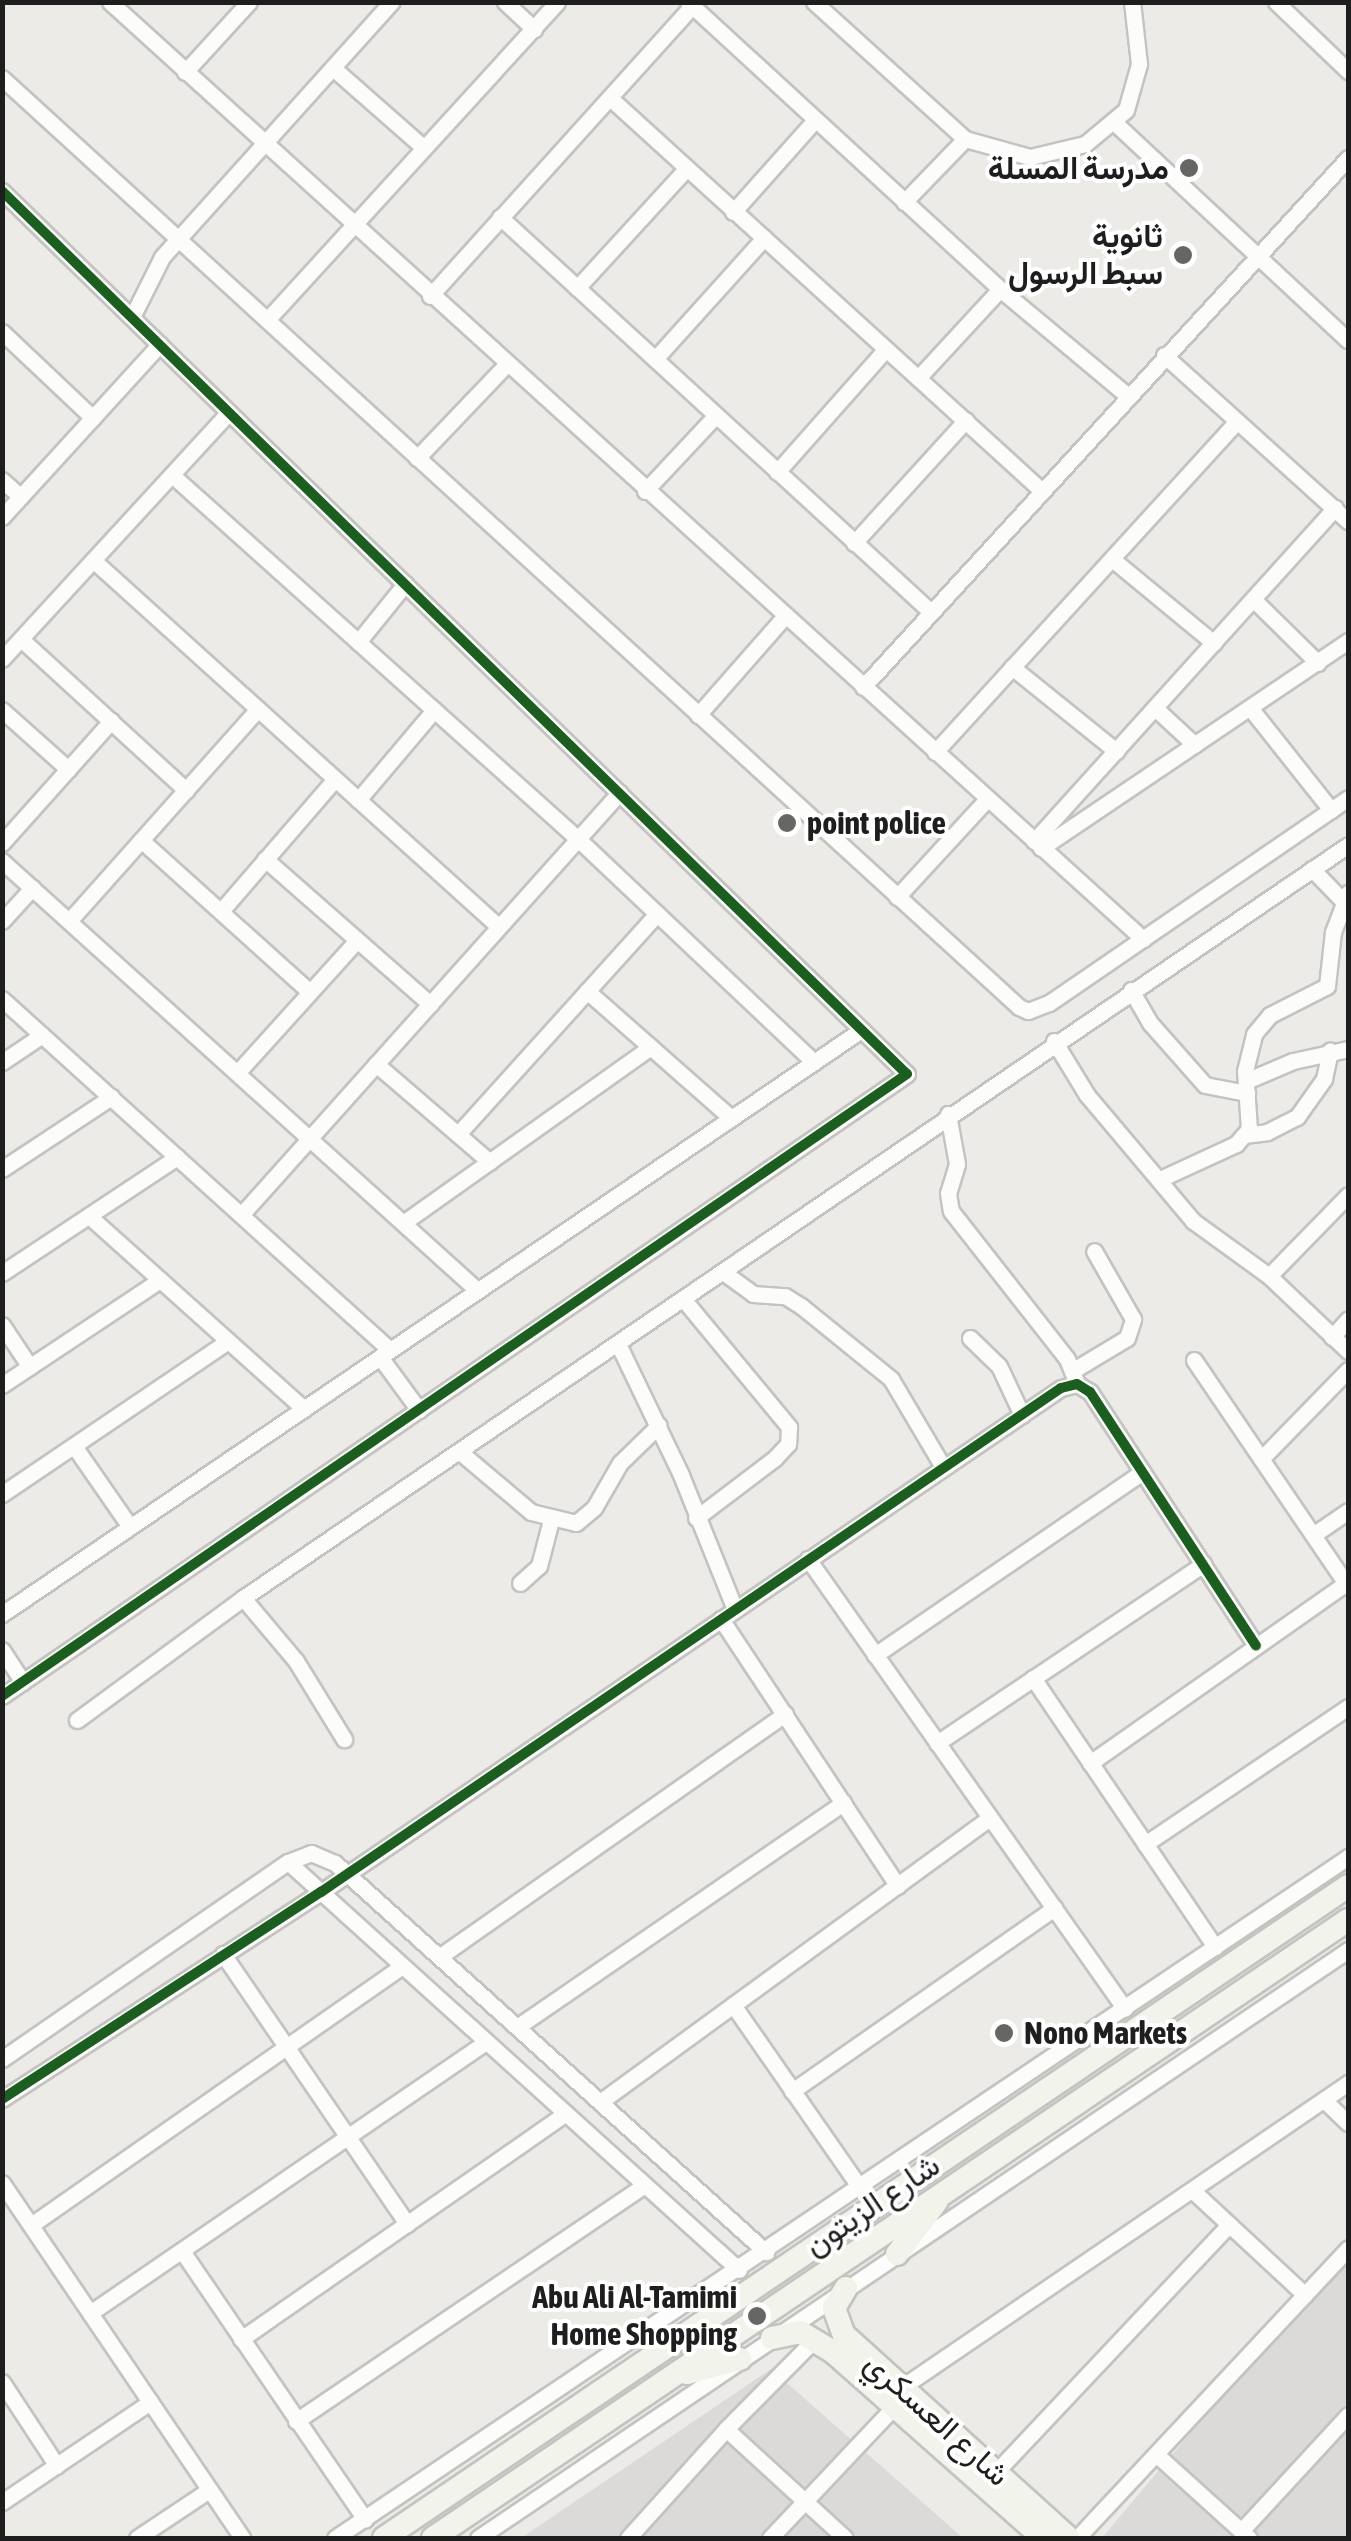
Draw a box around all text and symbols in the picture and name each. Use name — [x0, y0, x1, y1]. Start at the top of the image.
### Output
place label: مدرسة المسلة — [988, 149, 1169, 187]
marker: مدرسة المسلة — [1178, 157, 1200, 179]
place label: ثانوية سبط الرسول — [1008, 218, 1163, 293]
marker: ثانوية سبط الرسول — [1172, 244, 1194, 266]
place label: point police — [807, 804, 946, 842]
marker: point police — [776, 812, 798, 834]
place label: Nono Markets — [1024, 2014, 1187, 2052]
marker: Nono Markets — [993, 2022, 1015, 2044]
street label: شارع الزيتون — [797, 2146, 947, 2264]
place label: Abu Ali Al-Tamimi Home Shopping — [532, 2279, 737, 2354]
marker: Abu Ali Al-Tamimi Home Shopping — [746, 2305, 768, 2327]
street label: شارع العسكري — [857, 2344, 1017, 2494]

